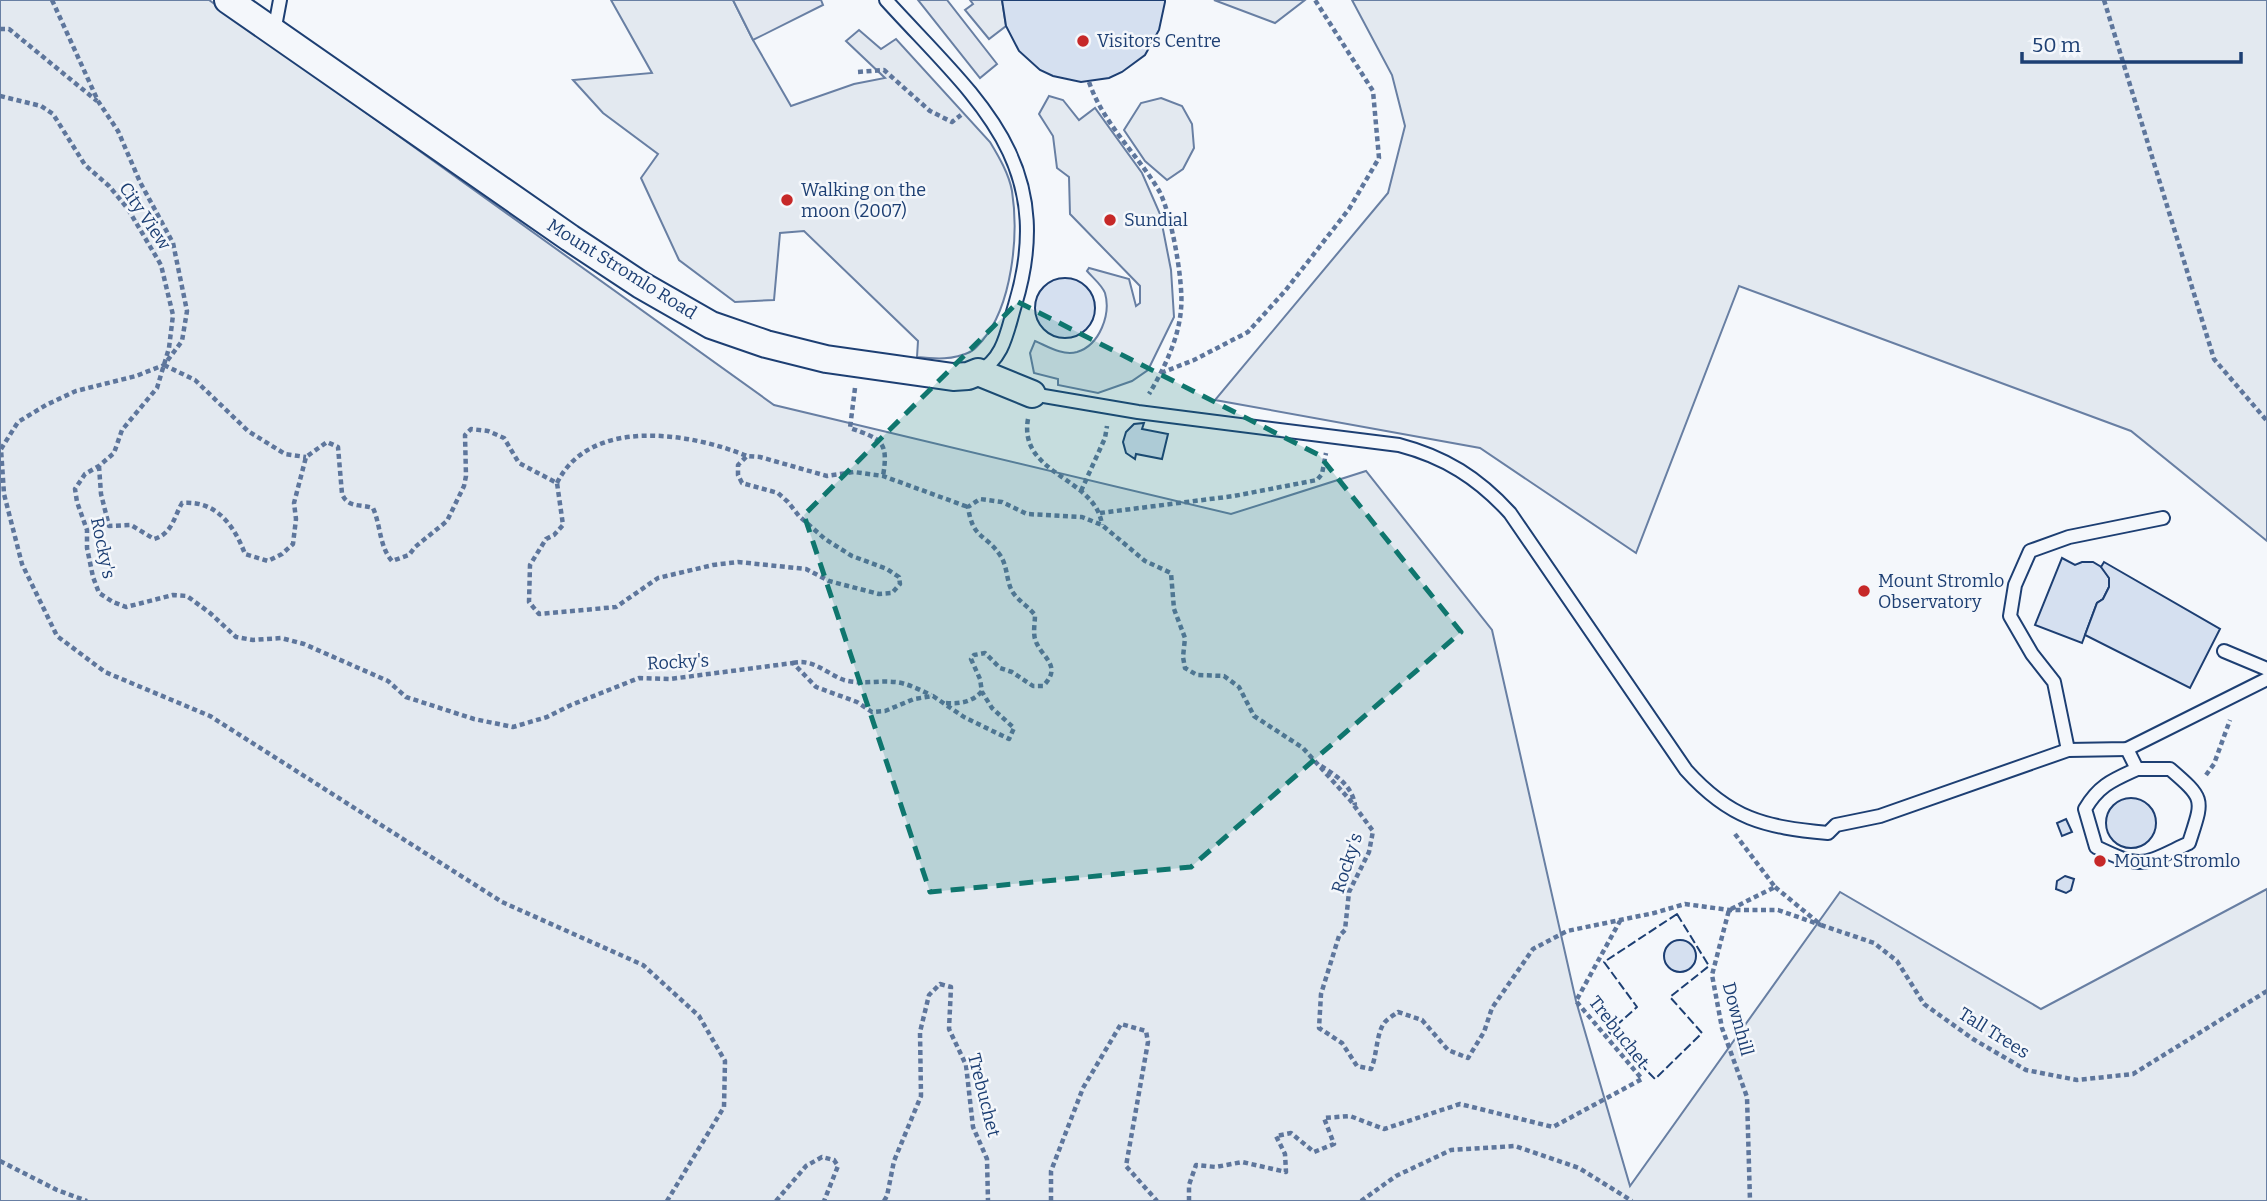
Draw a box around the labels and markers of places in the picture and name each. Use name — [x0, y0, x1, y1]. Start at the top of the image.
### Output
place label: Visitors Centre — [1097, 30, 1221, 52]
marker: Visitors Centre — [1075, 33, 1091, 49]
place label: Walking on the moon (2007) — [801, 179, 926, 222]
marker: Walking on the moon (2007) — [779, 192, 795, 208]
place label: Sundial — [1124, 209, 1188, 231]
marker: Sundial — [1102, 212, 1118, 228]
place label: Mount Stromlo Observatory — [1878, 570, 2004, 613]
marker: Mount Stromlo Observatory — [1856, 583, 1872, 599]
place label: Mount Stromlo — [2114, 850, 2240, 872]
marker: Mount Stromlo — [2092, 853, 2108, 869]

